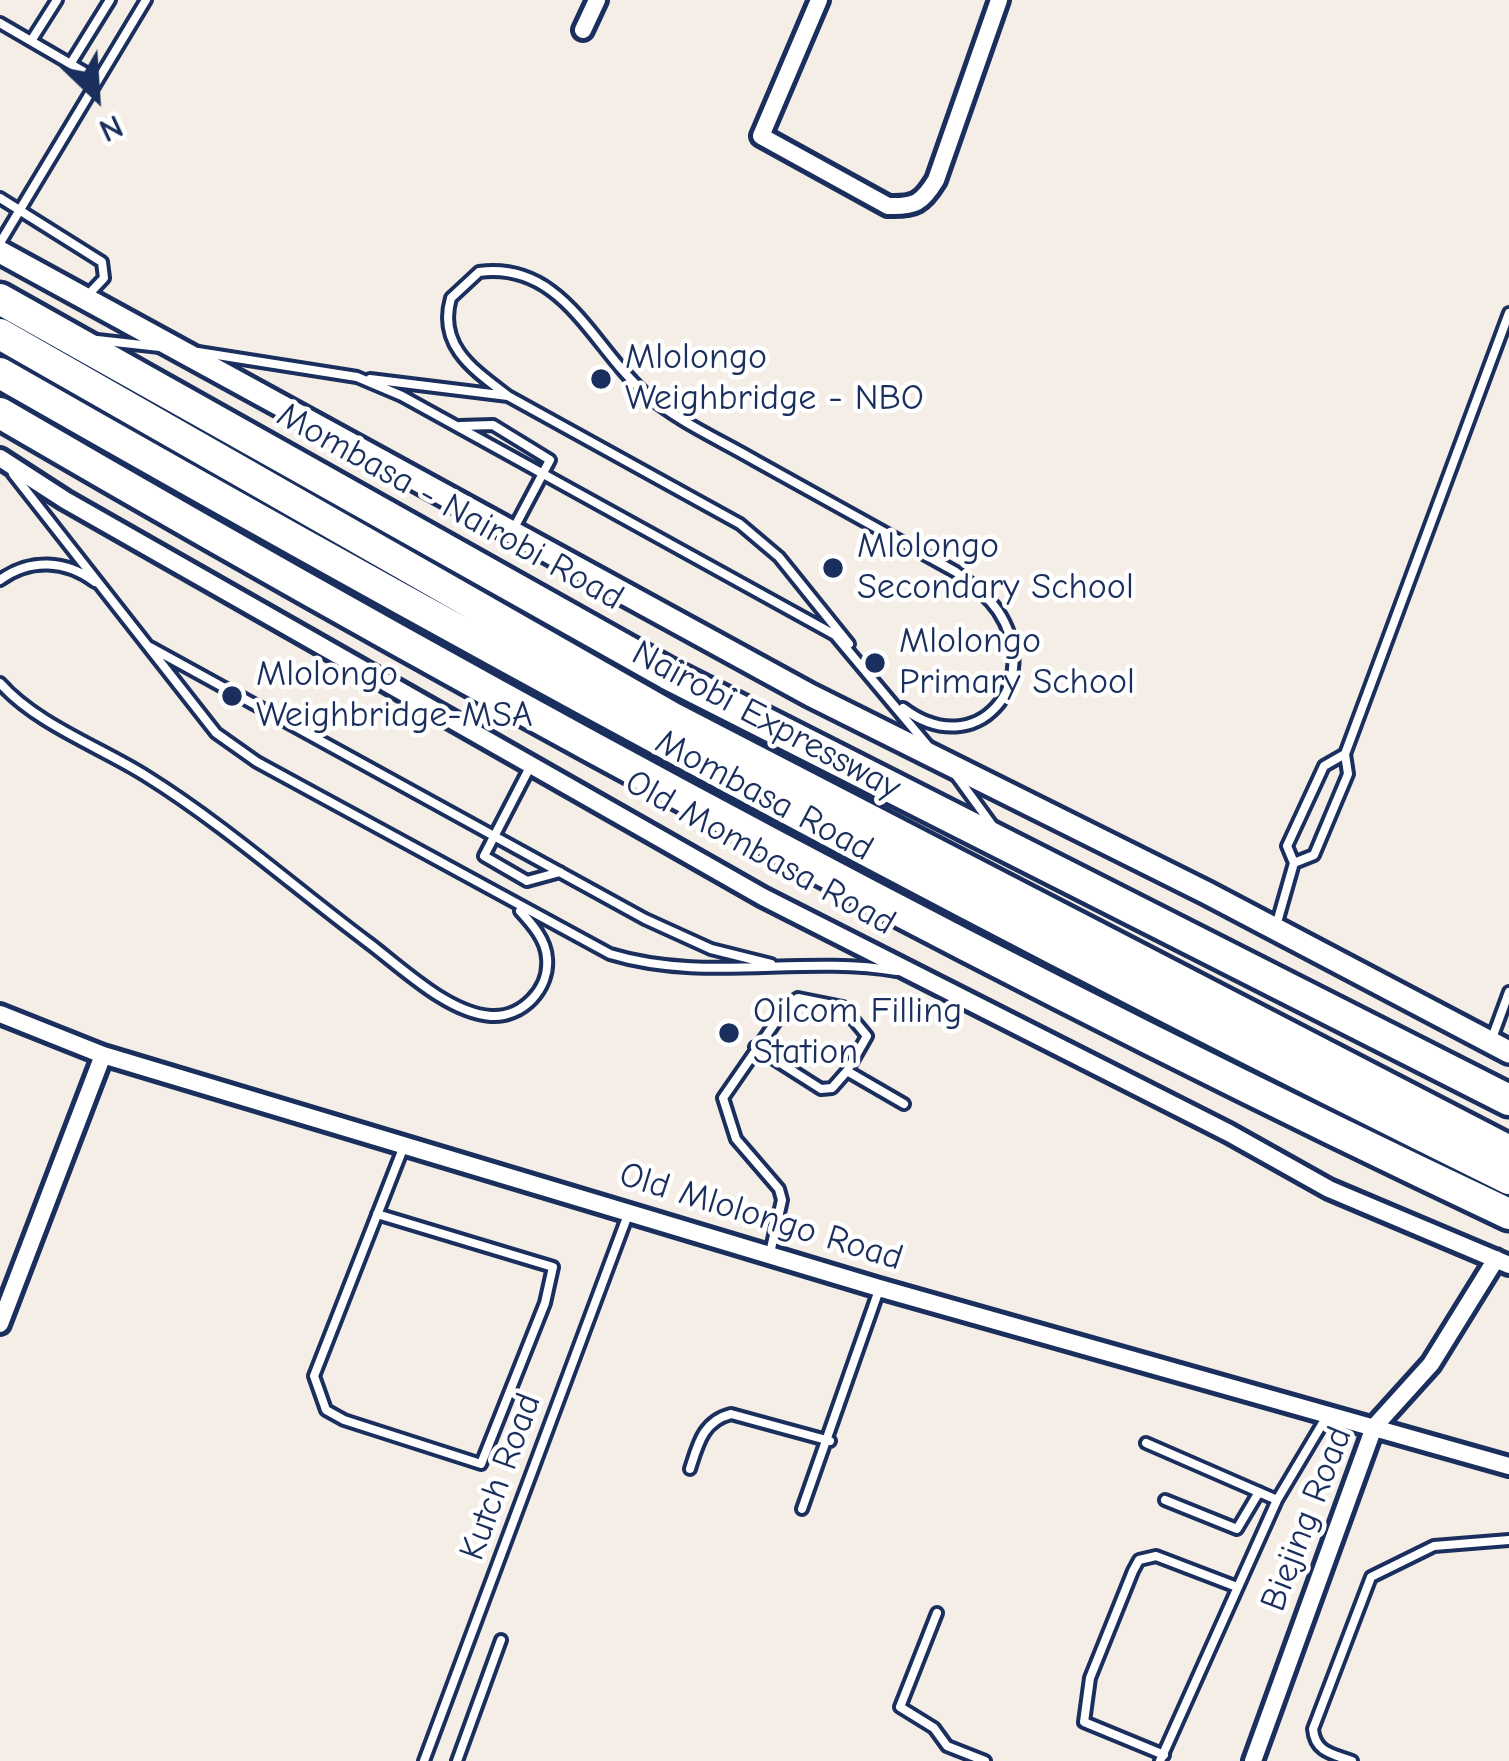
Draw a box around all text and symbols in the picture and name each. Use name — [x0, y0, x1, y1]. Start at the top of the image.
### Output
north arrow — [36, 36, 156, 156]
text: N — [93, 107, 129, 150]
place label: Mlolongo Weighbridge - NBO — [625, 336, 924, 421]
marker: Mlolongo Weighbridge - NBO — [588, 366, 614, 392]
street label: Mombasa - Nairobi Road — [269, 394, 631, 620]
place label: Mlolongo Secondary School — [857, 525, 1134, 610]
marker: Mlolongo Secondary School — [820, 555, 846, 581]
place label: Mlolongo Primary School — [899, 620, 1135, 705]
street label: Nairobi Expressway — [624, 632, 908, 810]
marker: Mlolongo Primary School — [862, 650, 888, 676]
place label: Mlolongo Weighbridge-MSA — [256, 653, 533, 738]
marker: Mlolongo Weighbridge-MSA — [219, 683, 245, 709]
street label: Mombasa Road — [648, 721, 880, 871]
street label: Old Mombasa Road — [617, 761, 903, 945]
place label: Oilcom Filling Station — [753, 990, 962, 1075]
marker: Oilcom Filling Station — [716, 1020, 742, 1046]
street label: Old Mlolongo Road — [614, 1153, 908, 1281]
street label: Kutch Road — [451, 1388, 551, 1566]
street label: Biejing Road — [1252, 1421, 1362, 1617]

